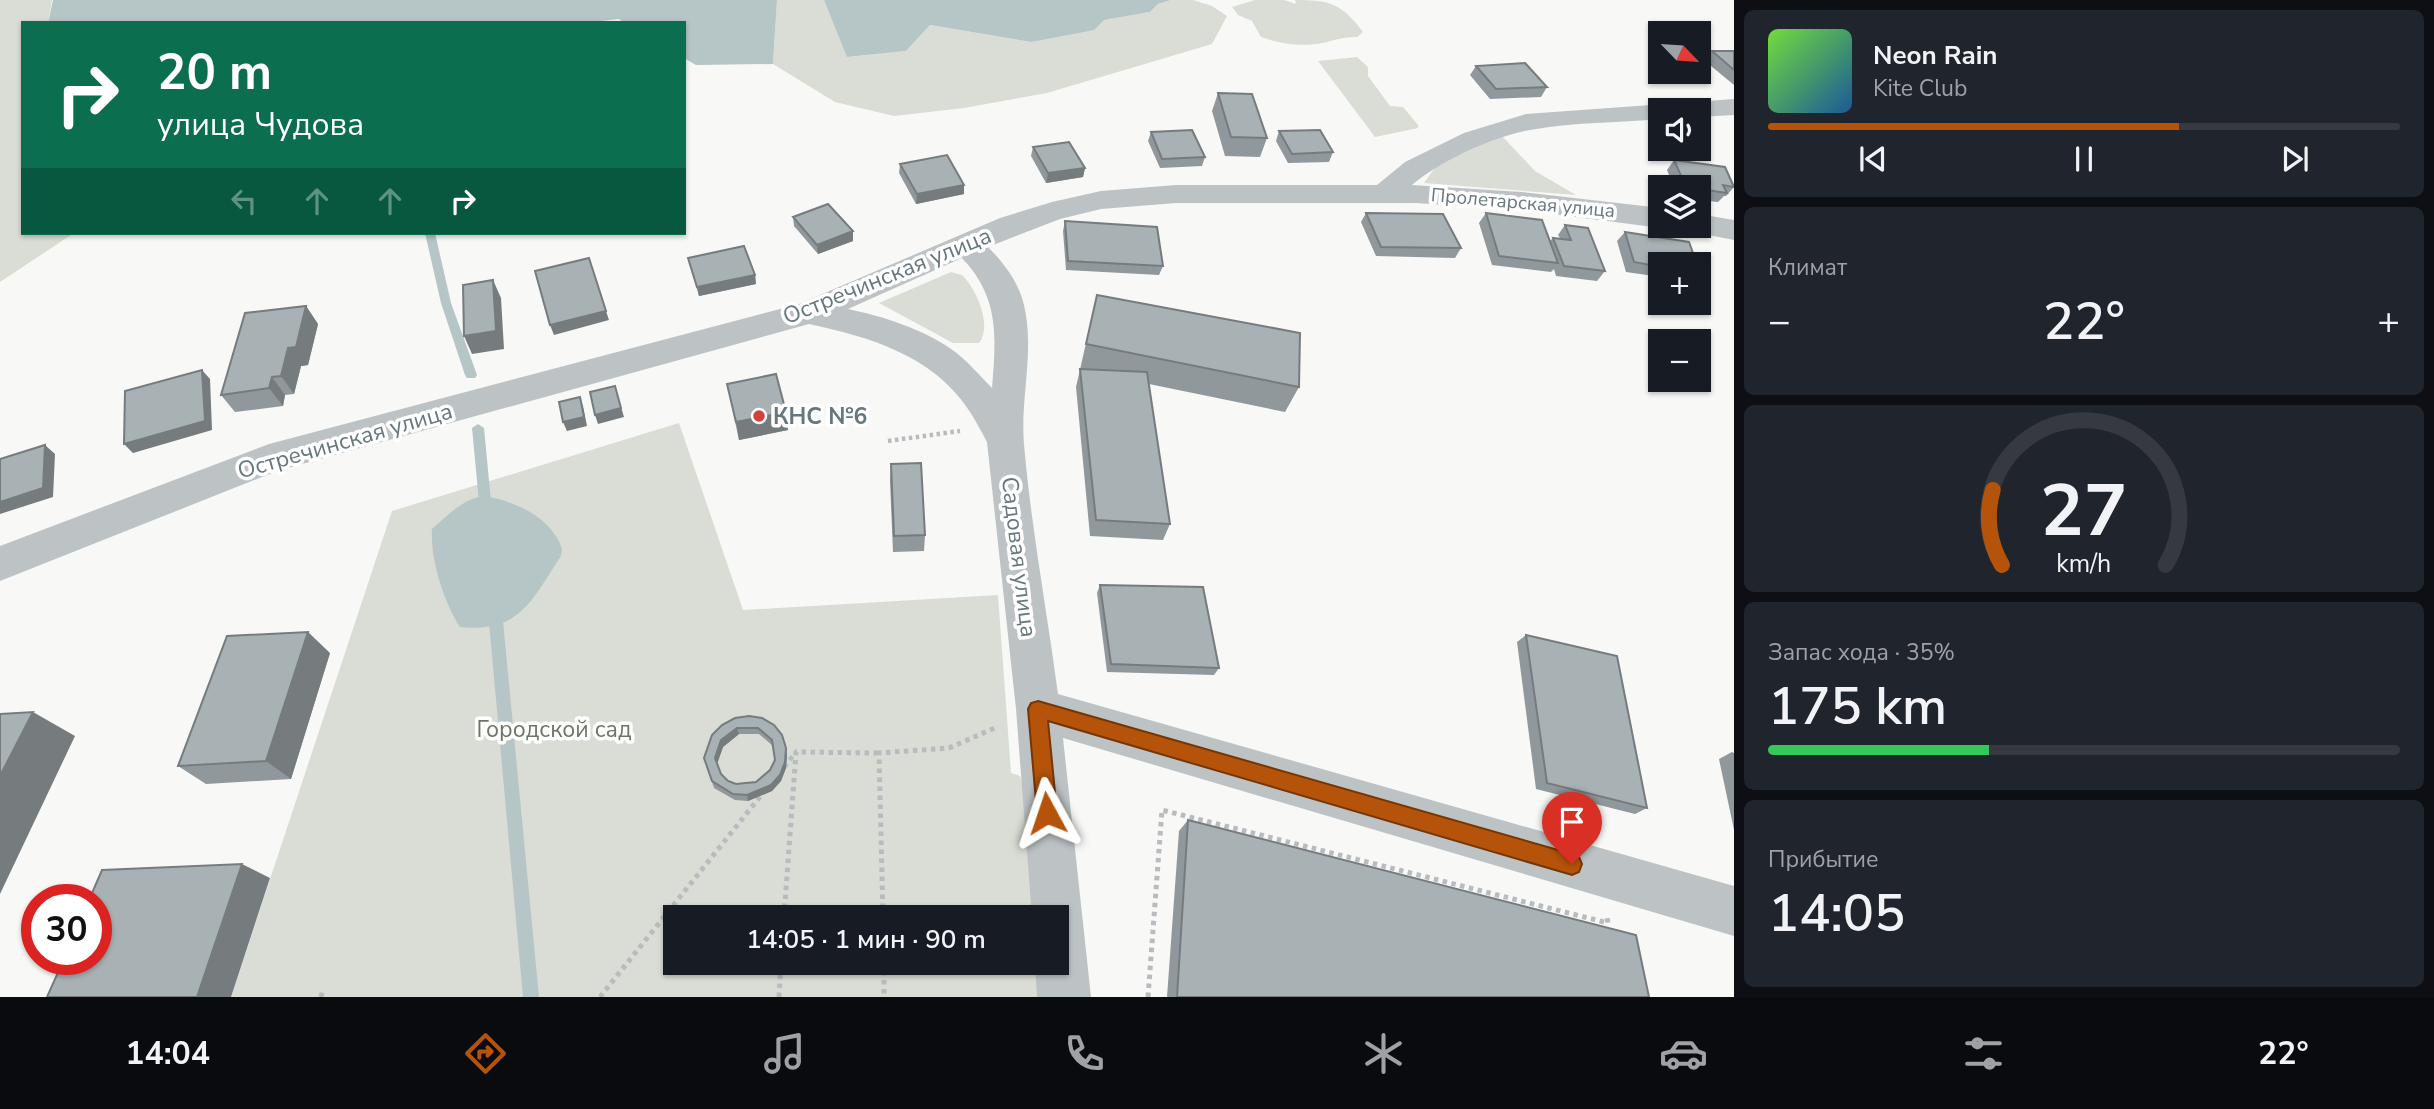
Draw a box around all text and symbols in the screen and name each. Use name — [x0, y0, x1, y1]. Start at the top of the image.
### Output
north arrow — [1648, 21, 1712, 84]
map controls — [1648, 21, 1711, 392]
text: Neon Rain — [1873, 38, 1998, 73]
text: 20 m — [157, 39, 272, 106]
icon: right — [42, 49, 133, 140]
text: Kite Club — [1873, 73, 1967, 104]
button: sound — [1648, 98, 1711, 161]
text: улица Чудова — [157, 103, 364, 146]
icon: previous — [1854, 140, 1892, 178]
icon: pause — [2065, 140, 2103, 178]
icon: next — [2276, 140, 2314, 178]
button: layers — [1648, 175, 1711, 238]
icon: left — [225, 182, 263, 220]
icon: ahead — [298, 182, 336, 220]
icon: ahead — [371, 182, 409, 220]
icon: right — [444, 182, 482, 220]
street label: Пролетарская улица — [1430, 182, 1616, 224]
street label: Остречинская улица — [778, 220, 996, 332]
button: + — [1648, 252, 1711, 315]
text: Климат — [1768, 252, 1847, 283]
text: 22° — [2043, 286, 2125, 357]
text: − — [1768, 296, 1791, 347]
text: + — [2377, 296, 2400, 347]
button: − — [1648, 329, 1711, 392]
street label: Остречинская улица — [234, 395, 456, 487]
place label: КНС №6 — [773, 401, 867, 432]
marker: КНС №6 — [751, 408, 767, 424]
text: 27 — [2040, 461, 2128, 561]
street label: Садовая улица — [994, 475, 1044, 639]
text: km/h — [2056, 546, 2112, 580]
text: Запас хода · 35% — [1768, 637, 1955, 668]
text: 175 km — [1768, 671, 1947, 742]
park label: Городской сад — [476, 714, 632, 745]
position arrow — [1010, 776, 1084, 850]
pin — [1542, 792, 1602, 864]
icon: arrive — [1553, 803, 1591, 841]
text: Прибытие — [1768, 844, 1878, 875]
text: 14:05 — [1768, 878, 1905, 949]
speed limit sign: 30 — [21, 884, 112, 975]
text: 14:05 · 1 мин · 90 m — [746, 922, 986, 957]
icon: directions — [461, 1029, 510, 1078]
icon: music — [760, 1029, 809, 1078]
icon: phone — [1060, 1029, 1109, 1078]
icon: climate — [1359, 1029, 1408, 1078]
icon: car — [1659, 1029, 1708, 1078]
icon: filters — [1959, 1029, 2008, 1078]
text: 14:04 — [125, 1032, 210, 1075]
text: 22° — [2258, 1032, 2309, 1075]

